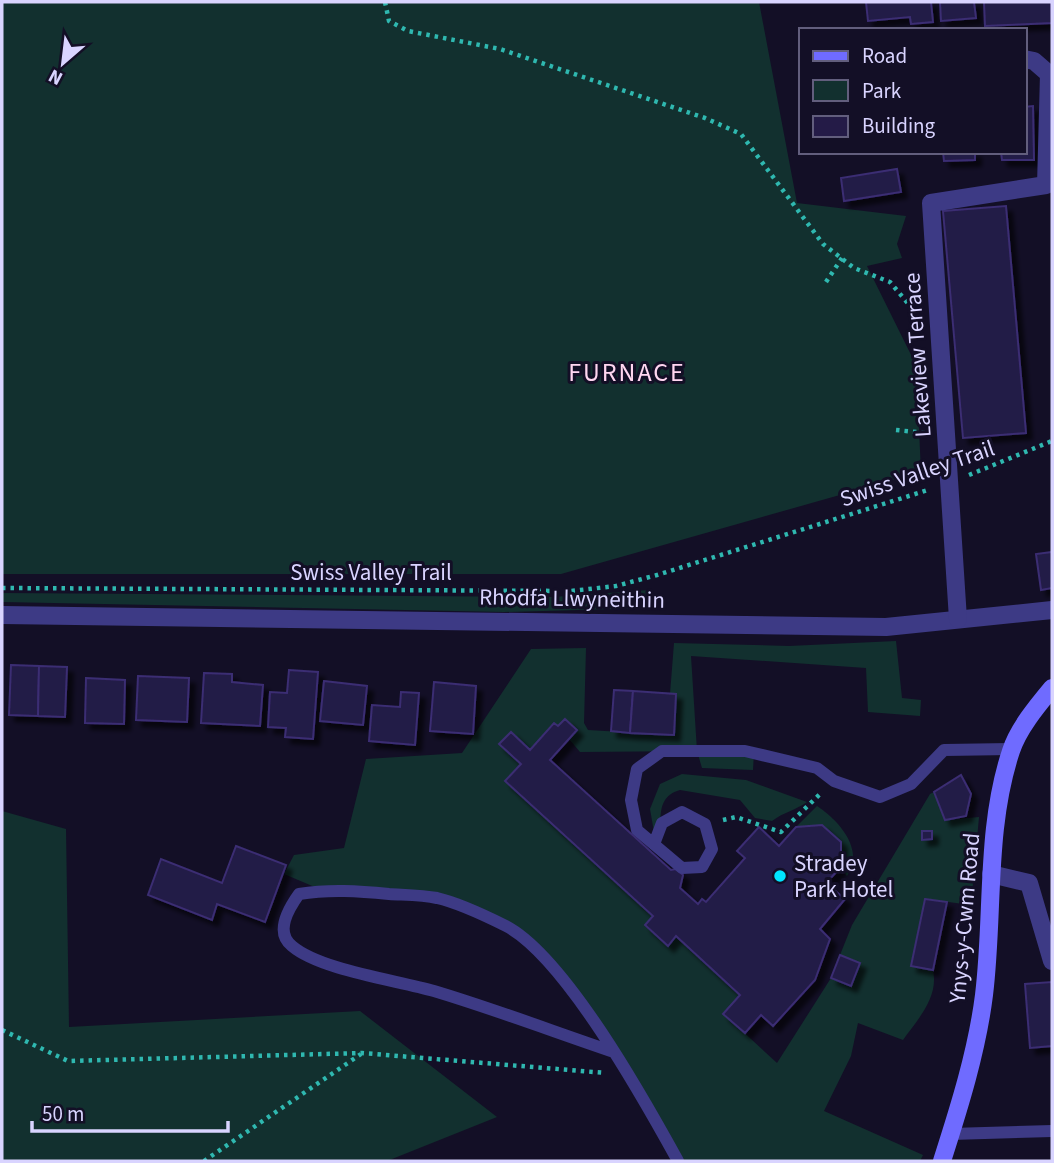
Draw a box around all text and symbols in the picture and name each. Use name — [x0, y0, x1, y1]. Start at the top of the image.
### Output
north arrow — [28, 28, 98, 98]
legend — [799, 28, 1026, 154]
text: Road — [862, 41, 907, 71]
text: N — [44, 62, 68, 92]
text: Park — [862, 76, 902, 106]
text: Building — [862, 111, 936, 141]
street label: Lakeview Terrace — [895, 272, 940, 438]
district label: FURNACE — [568, 354, 686, 391]
street label: Swiss Valley Trail — [835, 432, 999, 515]
street label: Swiss Valley Trail — [290, 556, 452, 589]
street label: Rhodfa Llwyneithin — [479, 580, 665, 617]
street label: Ynys-y-Cwm Road — [941, 832, 988, 1006]
place label: Stradey Park Hotel — [794, 847, 893, 906]
marker: Stradey Park Hotel — [772, 868, 788, 884]
scale bar — [32, 1090, 228, 1134]
text: 50 m — [42, 1099, 84, 1129]

